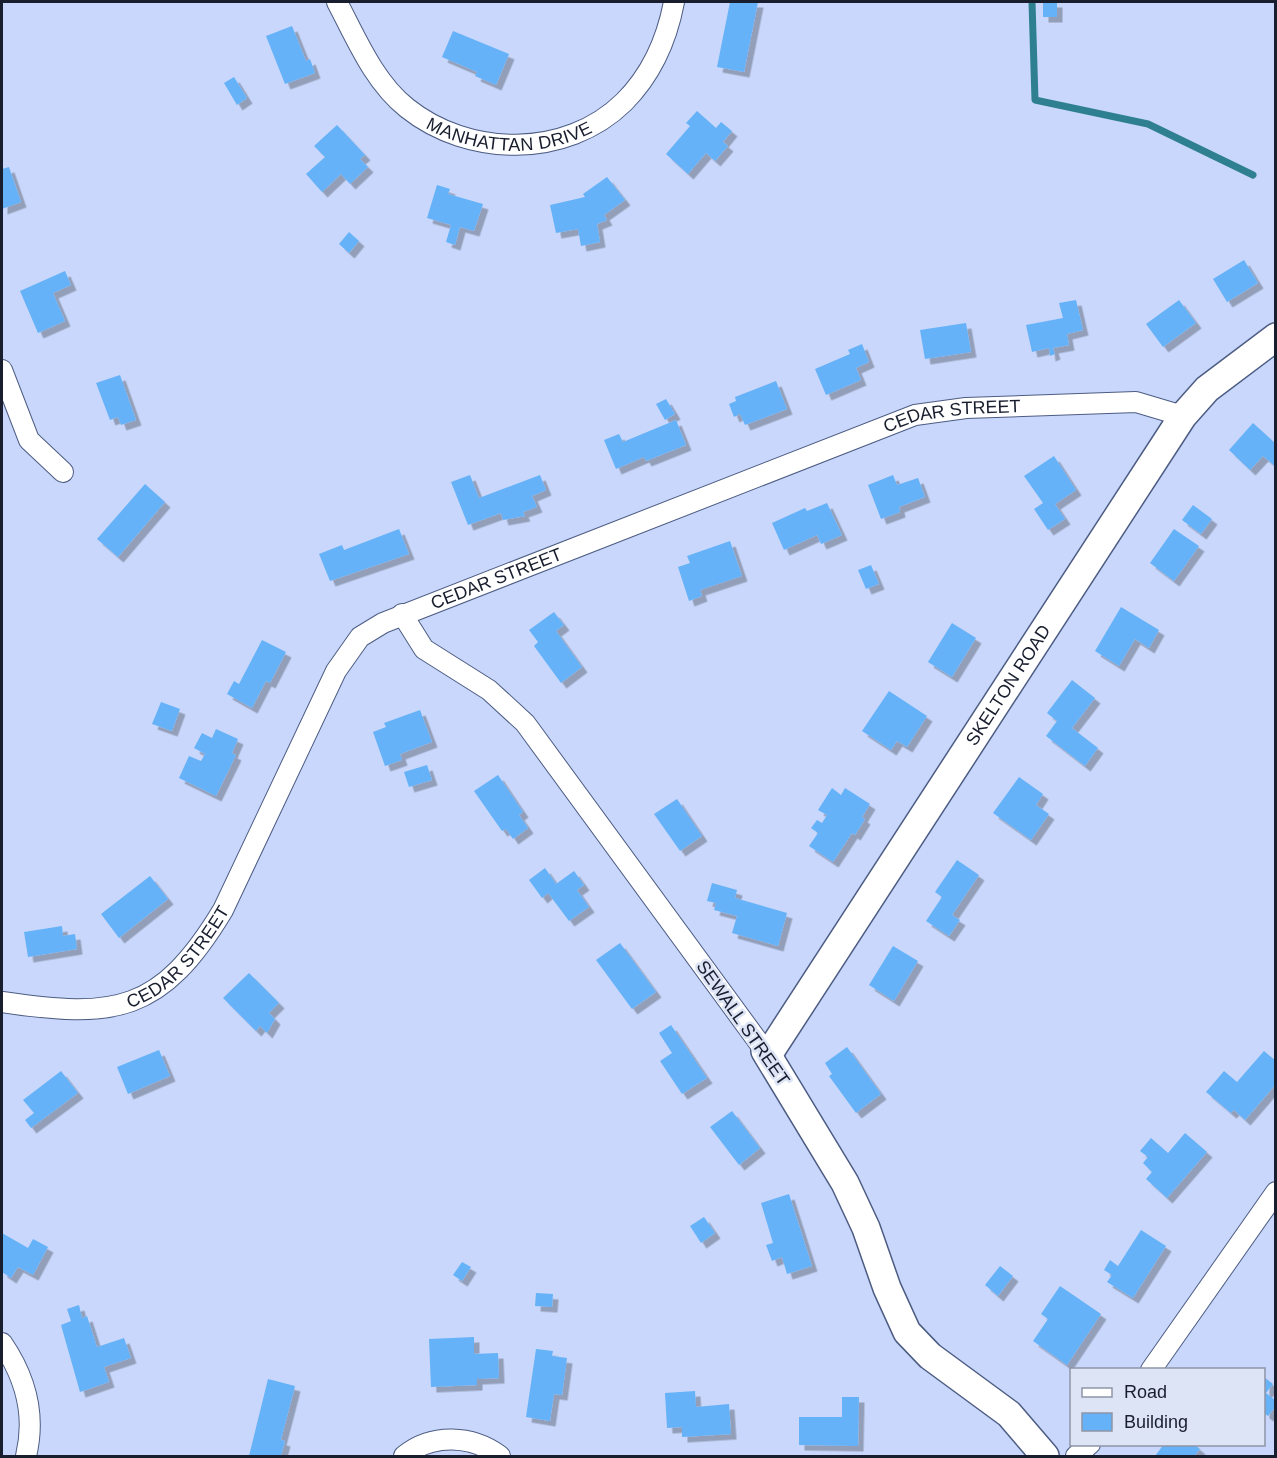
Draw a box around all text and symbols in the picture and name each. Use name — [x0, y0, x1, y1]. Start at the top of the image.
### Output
street label: MANHATTAN DRIVE — [425, 108, 595, 132]
text: MANHATTAN DRIVE — [423, 113, 595, 155]
street label: CEDAR STREET — [881, 396, 1021, 436]
street label: CEDAR STREET — [428, 544, 565, 613]
street label: SKELTON ROAD — [962, 621, 1055, 749]
street label: CEDAR STREET — [124, 902, 233, 1012]
street label: SEWALL STREET — [692, 957, 794, 1089]
legend — [1070, 1368, 1265, 1446]
text: Road — [1124, 1382, 1167, 1402]
text: Building — [1124, 1412, 1188, 1432]

